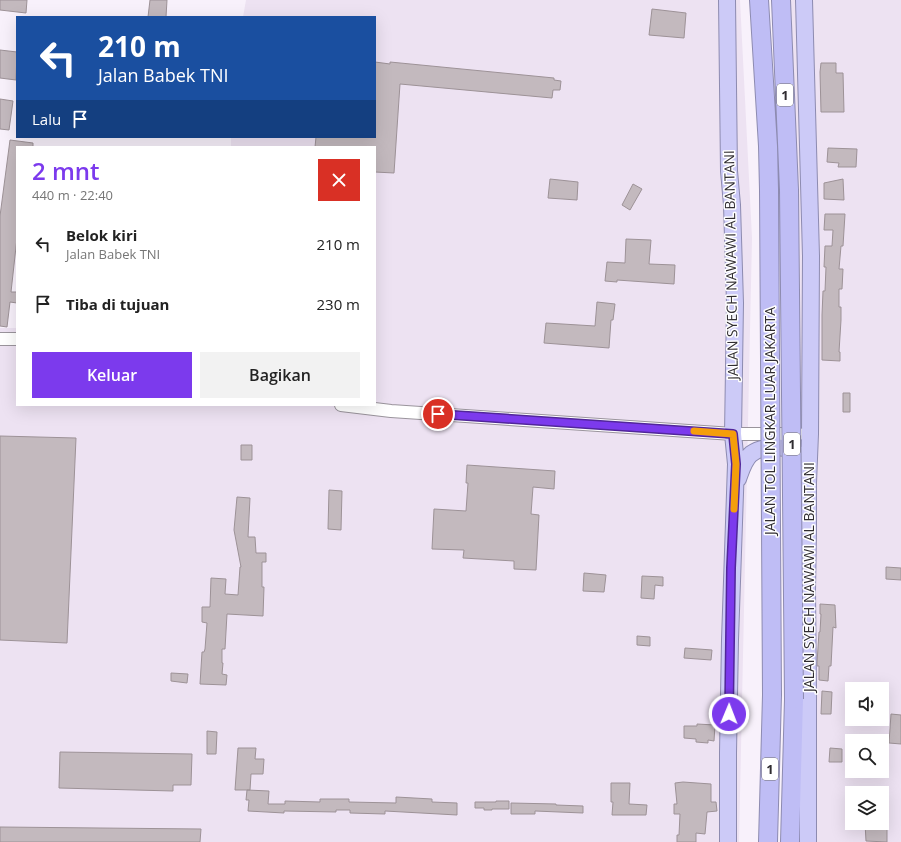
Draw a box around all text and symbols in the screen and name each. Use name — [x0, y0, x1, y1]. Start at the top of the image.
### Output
text: 210 m — [98, 27, 181, 65]
icon: left — [32, 32, 84, 84]
text: Jalan Babek TNI — [98, 63, 228, 87]
road number: 1 — [777, 84, 793, 106]
icon: arrive — [69, 108, 91, 130]
text: Lalu — [32, 109, 61, 129]
street label: JALAN SYECH NAWAWI AL BANTANI — [719, 150, 742, 382]
text: 2 mnt — [32, 154, 100, 187]
button: close — [318, 159, 360, 201]
text: 440 m · 22:40 — [32, 186, 113, 204]
text: Belok kiri — [66, 225, 137, 245]
icon: left — [32, 233, 54, 255]
text: 210 m — [316, 234, 360, 254]
text: Jalan Babek TNI — [66, 245, 160, 263]
icon: arrive — [32, 293, 54, 315]
text: Tiba di tujuan — [66, 294, 169, 314]
text: 230 m — [316, 294, 360, 314]
street label: JALAN TOL LINGKAR LUAR JAKARTA — [760, 307, 779, 537]
button: Keluar — [32, 352, 192, 398]
button: Bagikan — [200, 352, 360, 398]
pin — [421, 397, 455, 431]
icon: arrive — [427, 403, 449, 425]
road number: 1 — [784, 433, 800, 455]
street label: JALAN SYECH NAWAWI AL BANTANI — [799, 462, 818, 694]
map controls — [845, 682, 889, 830]
button: sound — [845, 682, 889, 726]
position arrow — [708, 693, 750, 735]
button: search — [845, 734, 889, 778]
road number: 1 — [762, 758, 778, 780]
button: layers — [845, 786, 889, 830]

